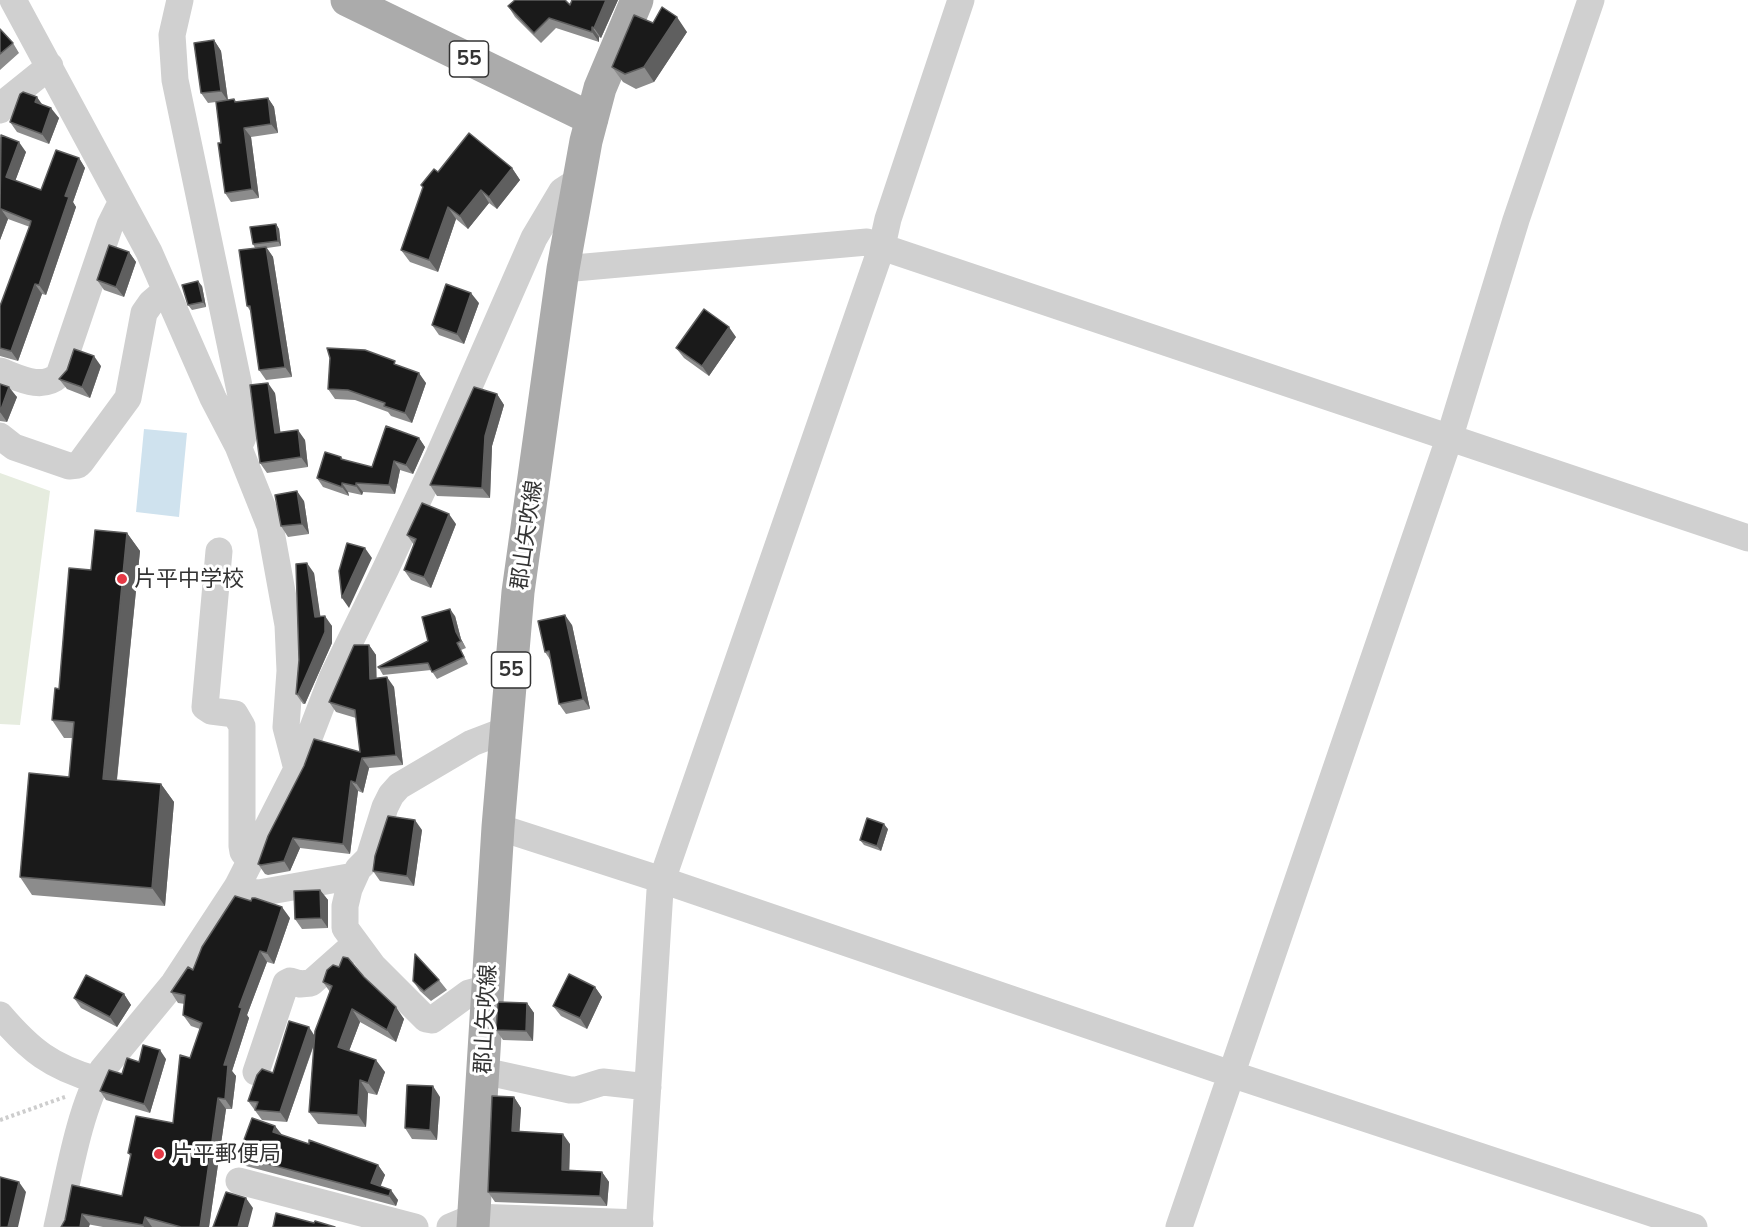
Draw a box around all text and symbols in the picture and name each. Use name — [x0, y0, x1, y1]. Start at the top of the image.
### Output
road number: 55 — [450, 41, 488, 77]
street label: 郡山矢吹線 — [506, 479, 548, 591]
place label: 片平中学校 — [134, 566, 244, 592]
marker: 片平中学校 — [115, 572, 129, 586]
road number: 55 — [492, 652, 530, 688]
street label: 郡山矢吹線 — [470, 963, 502, 1075]
place label: 片平郵便局 — [171, 1141, 281, 1167]
marker: 片平郵便局 — [152, 1147, 166, 1161]

